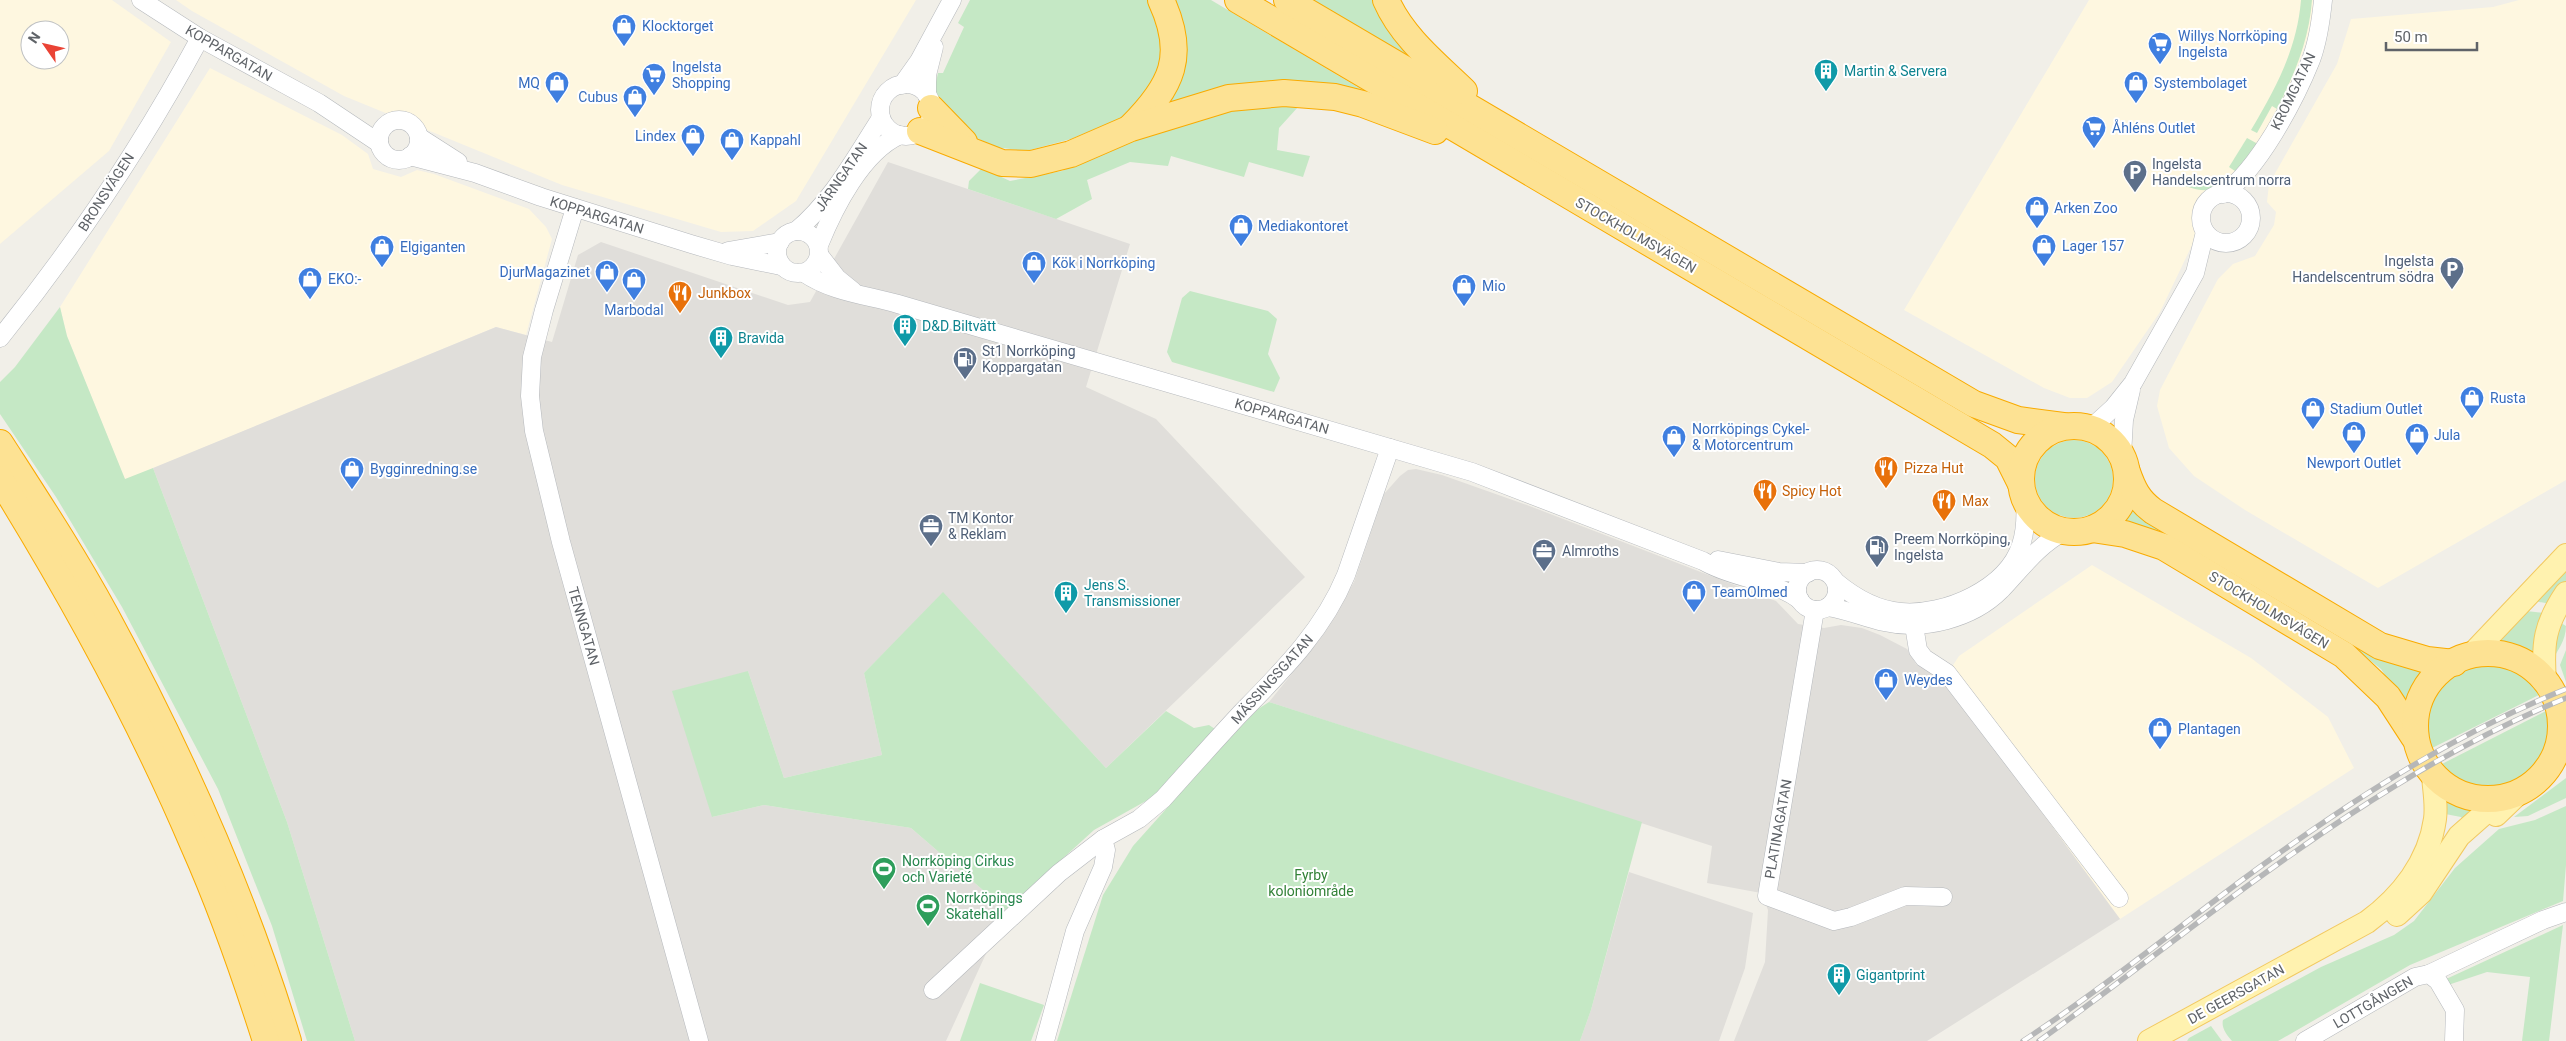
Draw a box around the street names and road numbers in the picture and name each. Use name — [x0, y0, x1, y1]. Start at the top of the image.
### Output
street label: KOPPARGATAN — [183, 22, 275, 84]
street label: KROMGATAN — [2267, 50, 2319, 132]
street label: JÄRNGATAN — [811, 140, 871, 214]
street label: BRONSVÄGEN — [75, 150, 137, 234]
street label: KOPPARGATAN — [548, 193, 646, 237]
street label: STOCKHOLMSVÄGEN — [1573, 194, 1699, 276]
street label: KOPPARGATAN — [1233, 395, 1331, 437]
street label: STOCKHOLMSVÄGEN — [2206, 568, 2332, 652]
street label: TENNGATAN — [565, 585, 603, 667]
street label: MÄSSINGSGATAN — [1228, 631, 1316, 727]
street label: PLATINAGATAN — [1761, 778, 1795, 880]
street label: DE GEERSGATAN — [2185, 961, 2287, 1027]
street label: LOTTGÅNGEN — [2330, 972, 2416, 1031]

